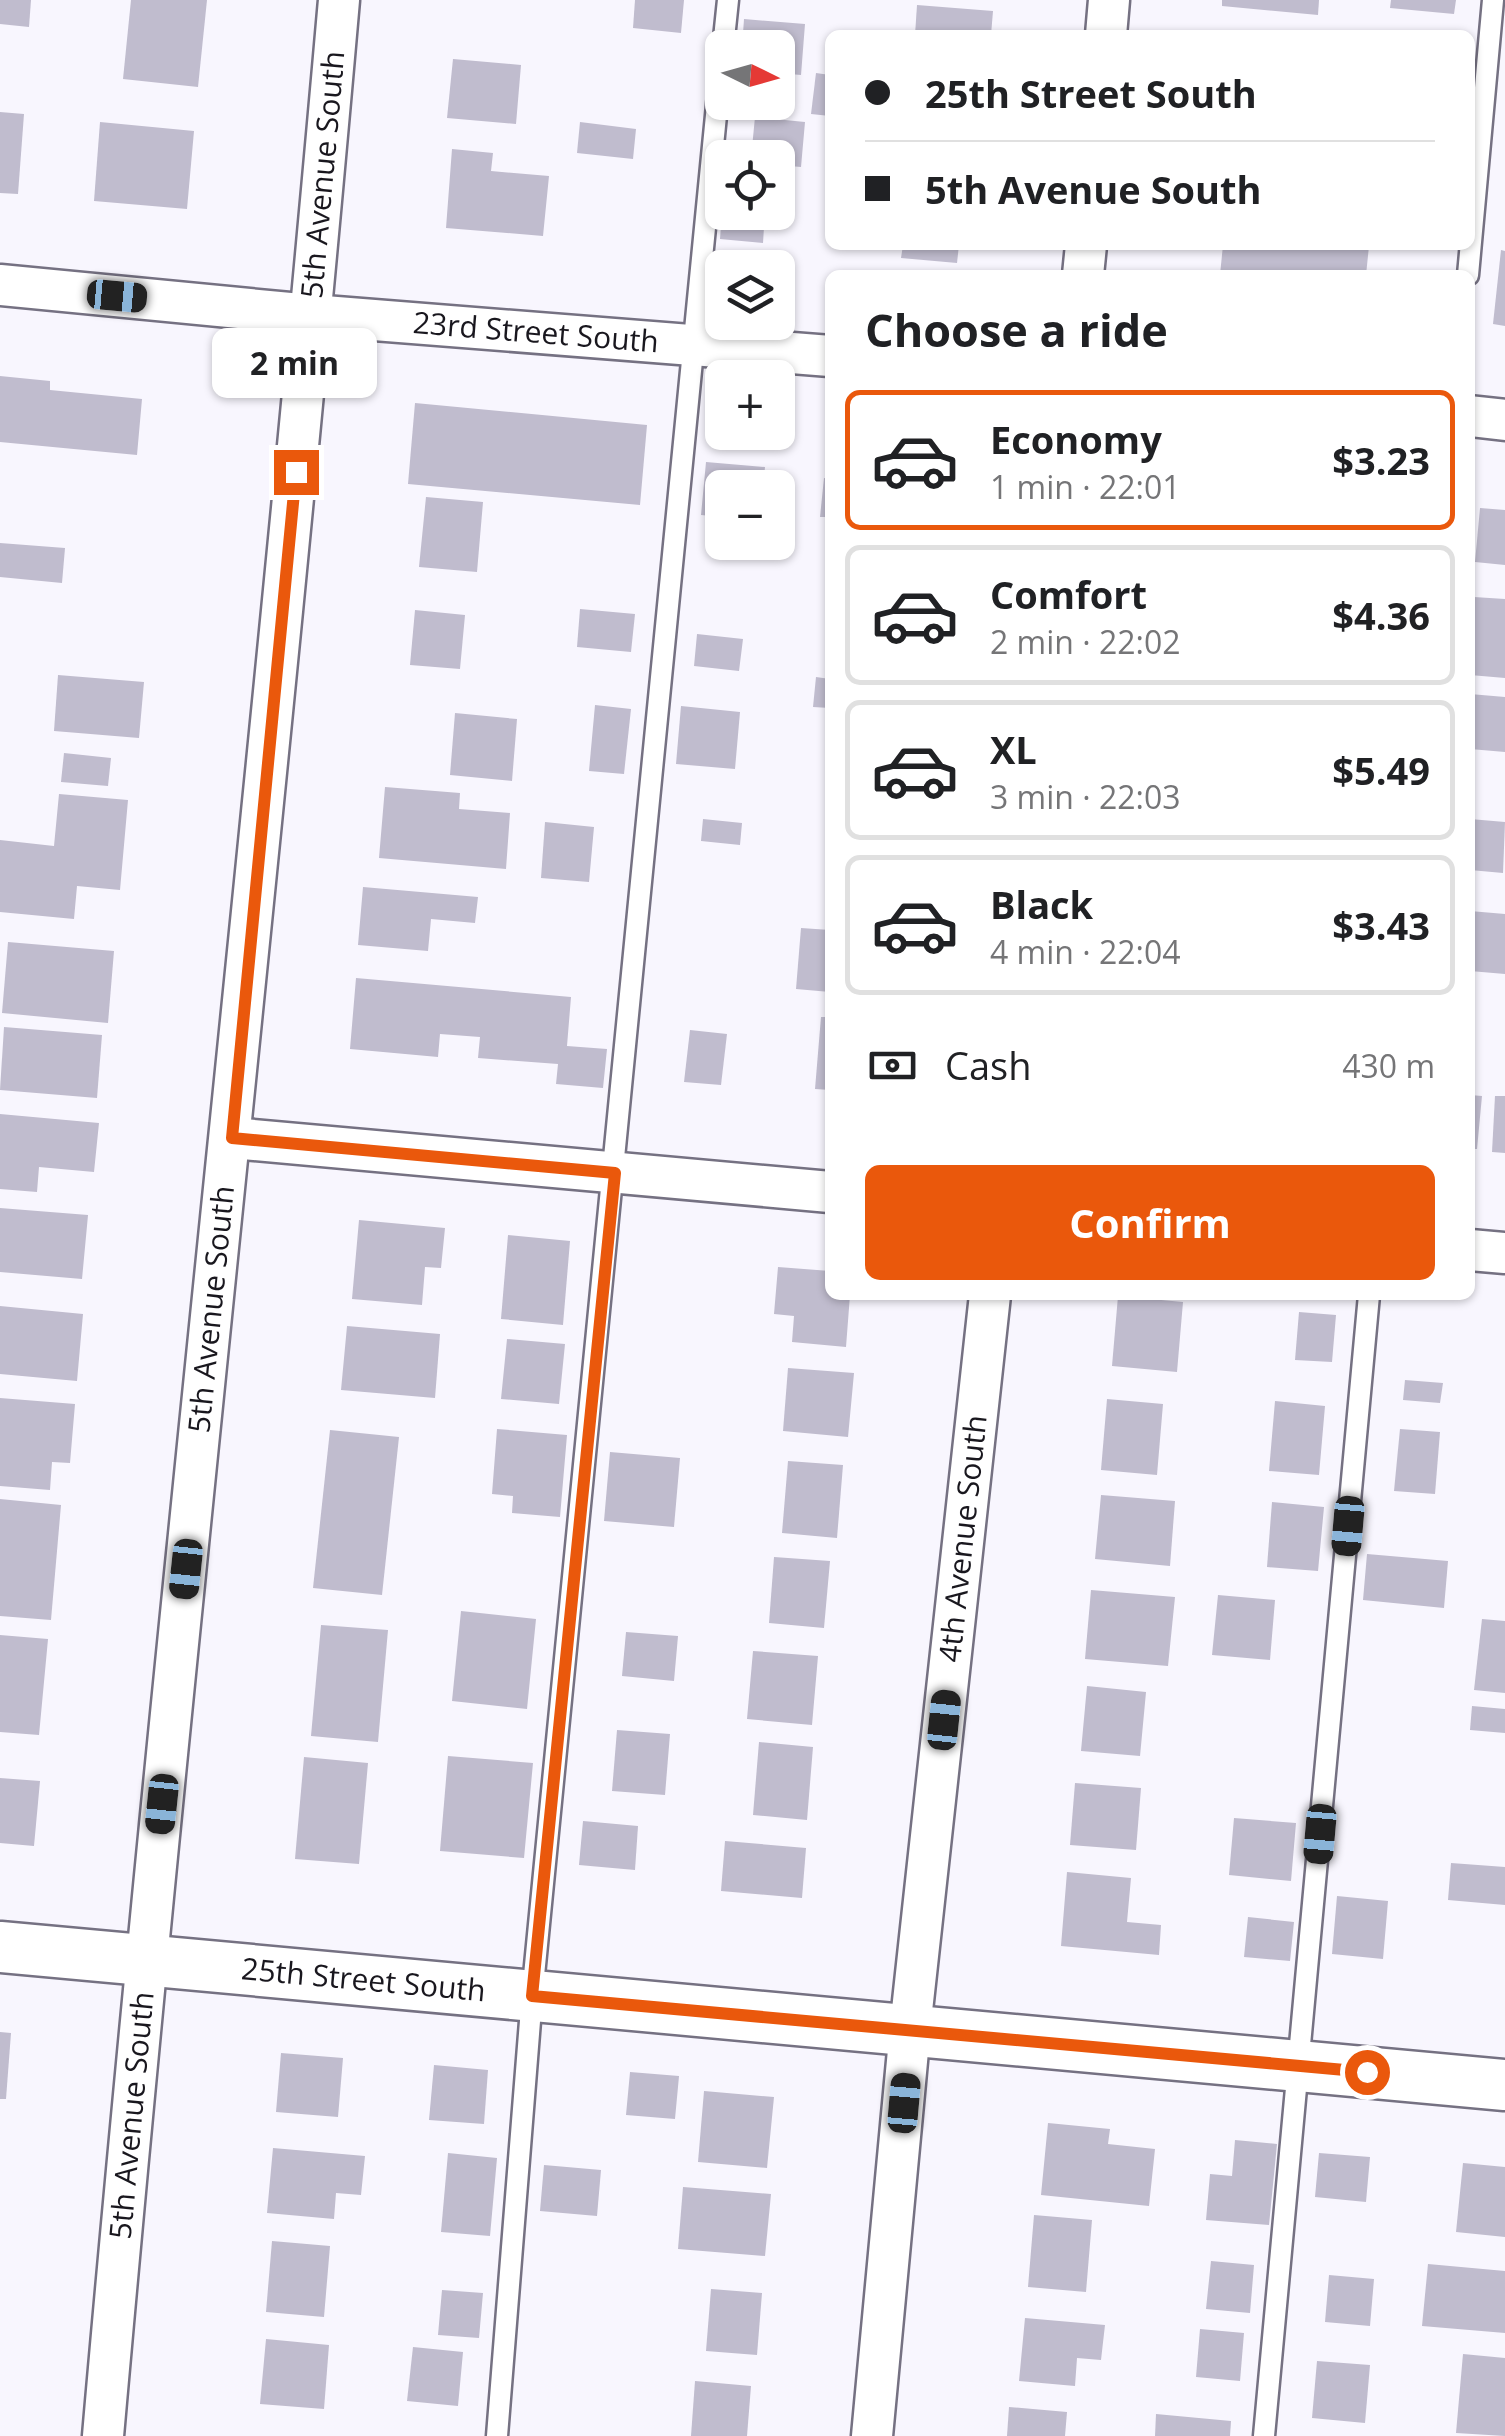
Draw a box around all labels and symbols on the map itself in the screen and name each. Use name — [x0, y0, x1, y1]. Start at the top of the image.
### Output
north arrow — [705, 30, 795, 120]
street label: 5th Avenue South — [290, 49, 353, 300]
car — [86, 278, 148, 314]
street label: 23rd Street South — [412, 301, 660, 361]
callout: 2 min — [214, 327, 378, 397]
route end — [274, 450, 319, 495]
street label: 5th Avenue South — [177, 1183, 243, 1435]
street label: 4th Avenue South — [928, 1413, 996, 1664]
car — [1330, 1495, 1366, 1557]
car — [168, 1538, 204, 1600]
car — [926, 1689, 962, 1751]
car — [144, 1773, 180, 1835]
car — [1302, 1803, 1338, 1865]
street label: 25th Street South — [240, 1947, 487, 2010]
street label: 5th Avenue South — [99, 1990, 163, 2241]
route start — [1345, 2050, 1390, 2095]
car — [886, 2072, 922, 2134]

